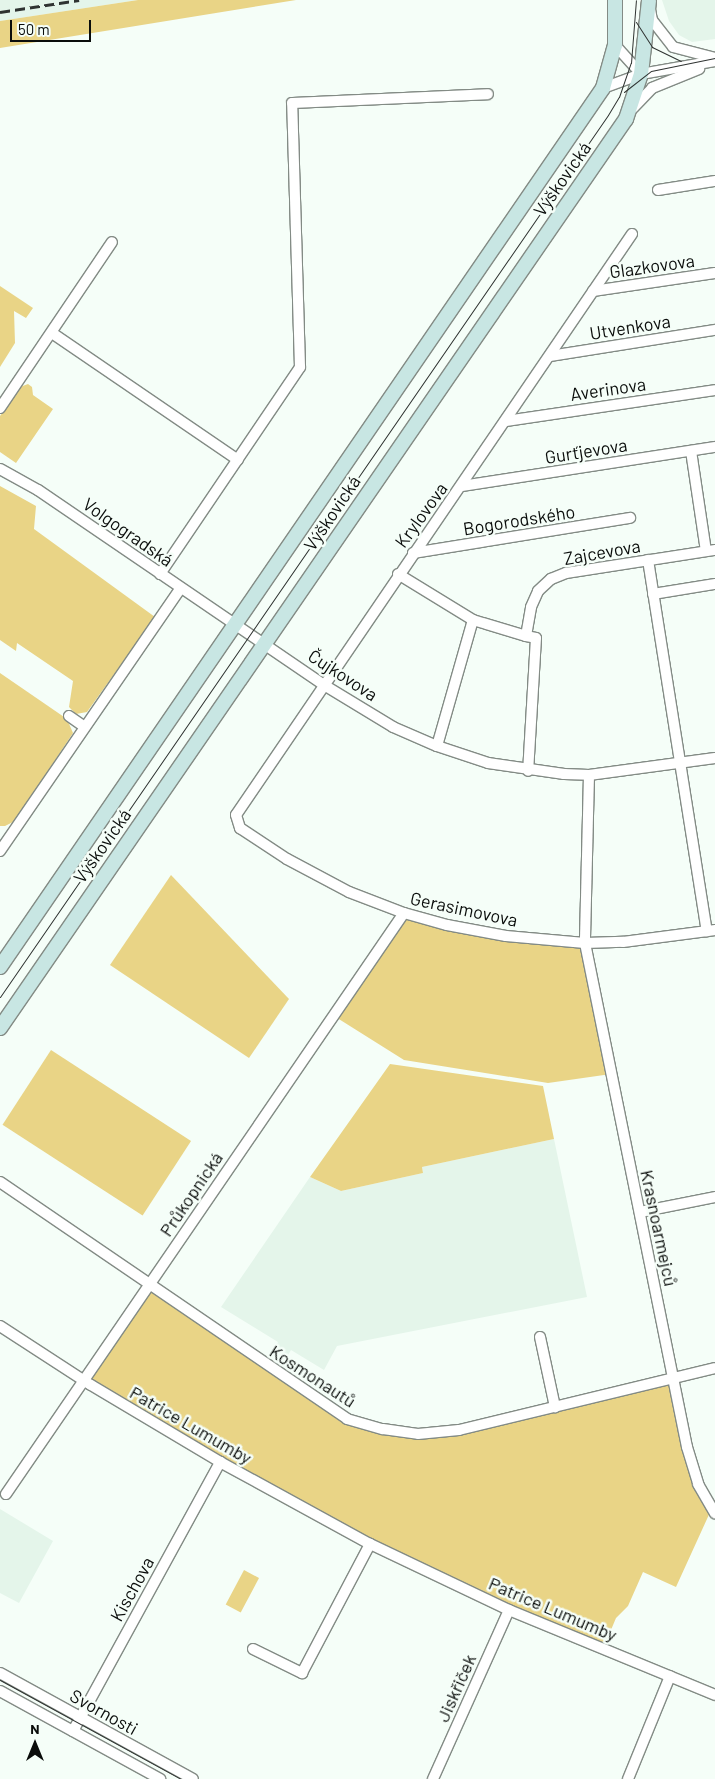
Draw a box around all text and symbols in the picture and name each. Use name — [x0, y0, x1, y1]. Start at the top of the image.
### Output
scale bar — [12, 10, 94, 42]
text: 50 m — [18, 20, 50, 38]
street label: Výškovická — [529, 138, 595, 220]
street label: Glazkovova — [608, 249, 696, 283]
street label: Utvenkova — [588, 310, 672, 344]
street label: Averinova — [569, 373, 647, 405]
street label: Gurťjevova — [543, 434, 629, 468]
street label: Výškovická — [299, 471, 365, 555]
street label: Krylovova — [390, 478, 452, 552]
street label: Volgogradská — [79, 493, 177, 571]
street label: Bogorodského — [462, 500, 576, 540]
street label: Zajcevova — [562, 535, 642, 569]
street label: Čujkovova — [304, 645, 382, 705]
street label: Výškovická — [69, 805, 135, 887]
street label: Gerasimovova — [408, 887, 520, 931]
street label: Průkopnická — [155, 1148, 227, 1240]
street label: Krasnoarmejců — [636, 1168, 682, 1288]
street label: Kosmonautů — [266, 1340, 360, 1412]
street label: Patrice Lumumby — [126, 1381, 256, 1469]
street label: Kischova — [106, 1553, 158, 1625]
street label: Patrice Lumumby — [486, 1572, 620, 1646]
street label: Jiskřiček — [432, 1651, 480, 1725]
street label: Svornosti — [66, 1685, 142, 1739]
north arrow — [10, 1719, 60, 1769]
text: N — [30, 1720, 40, 1737]

